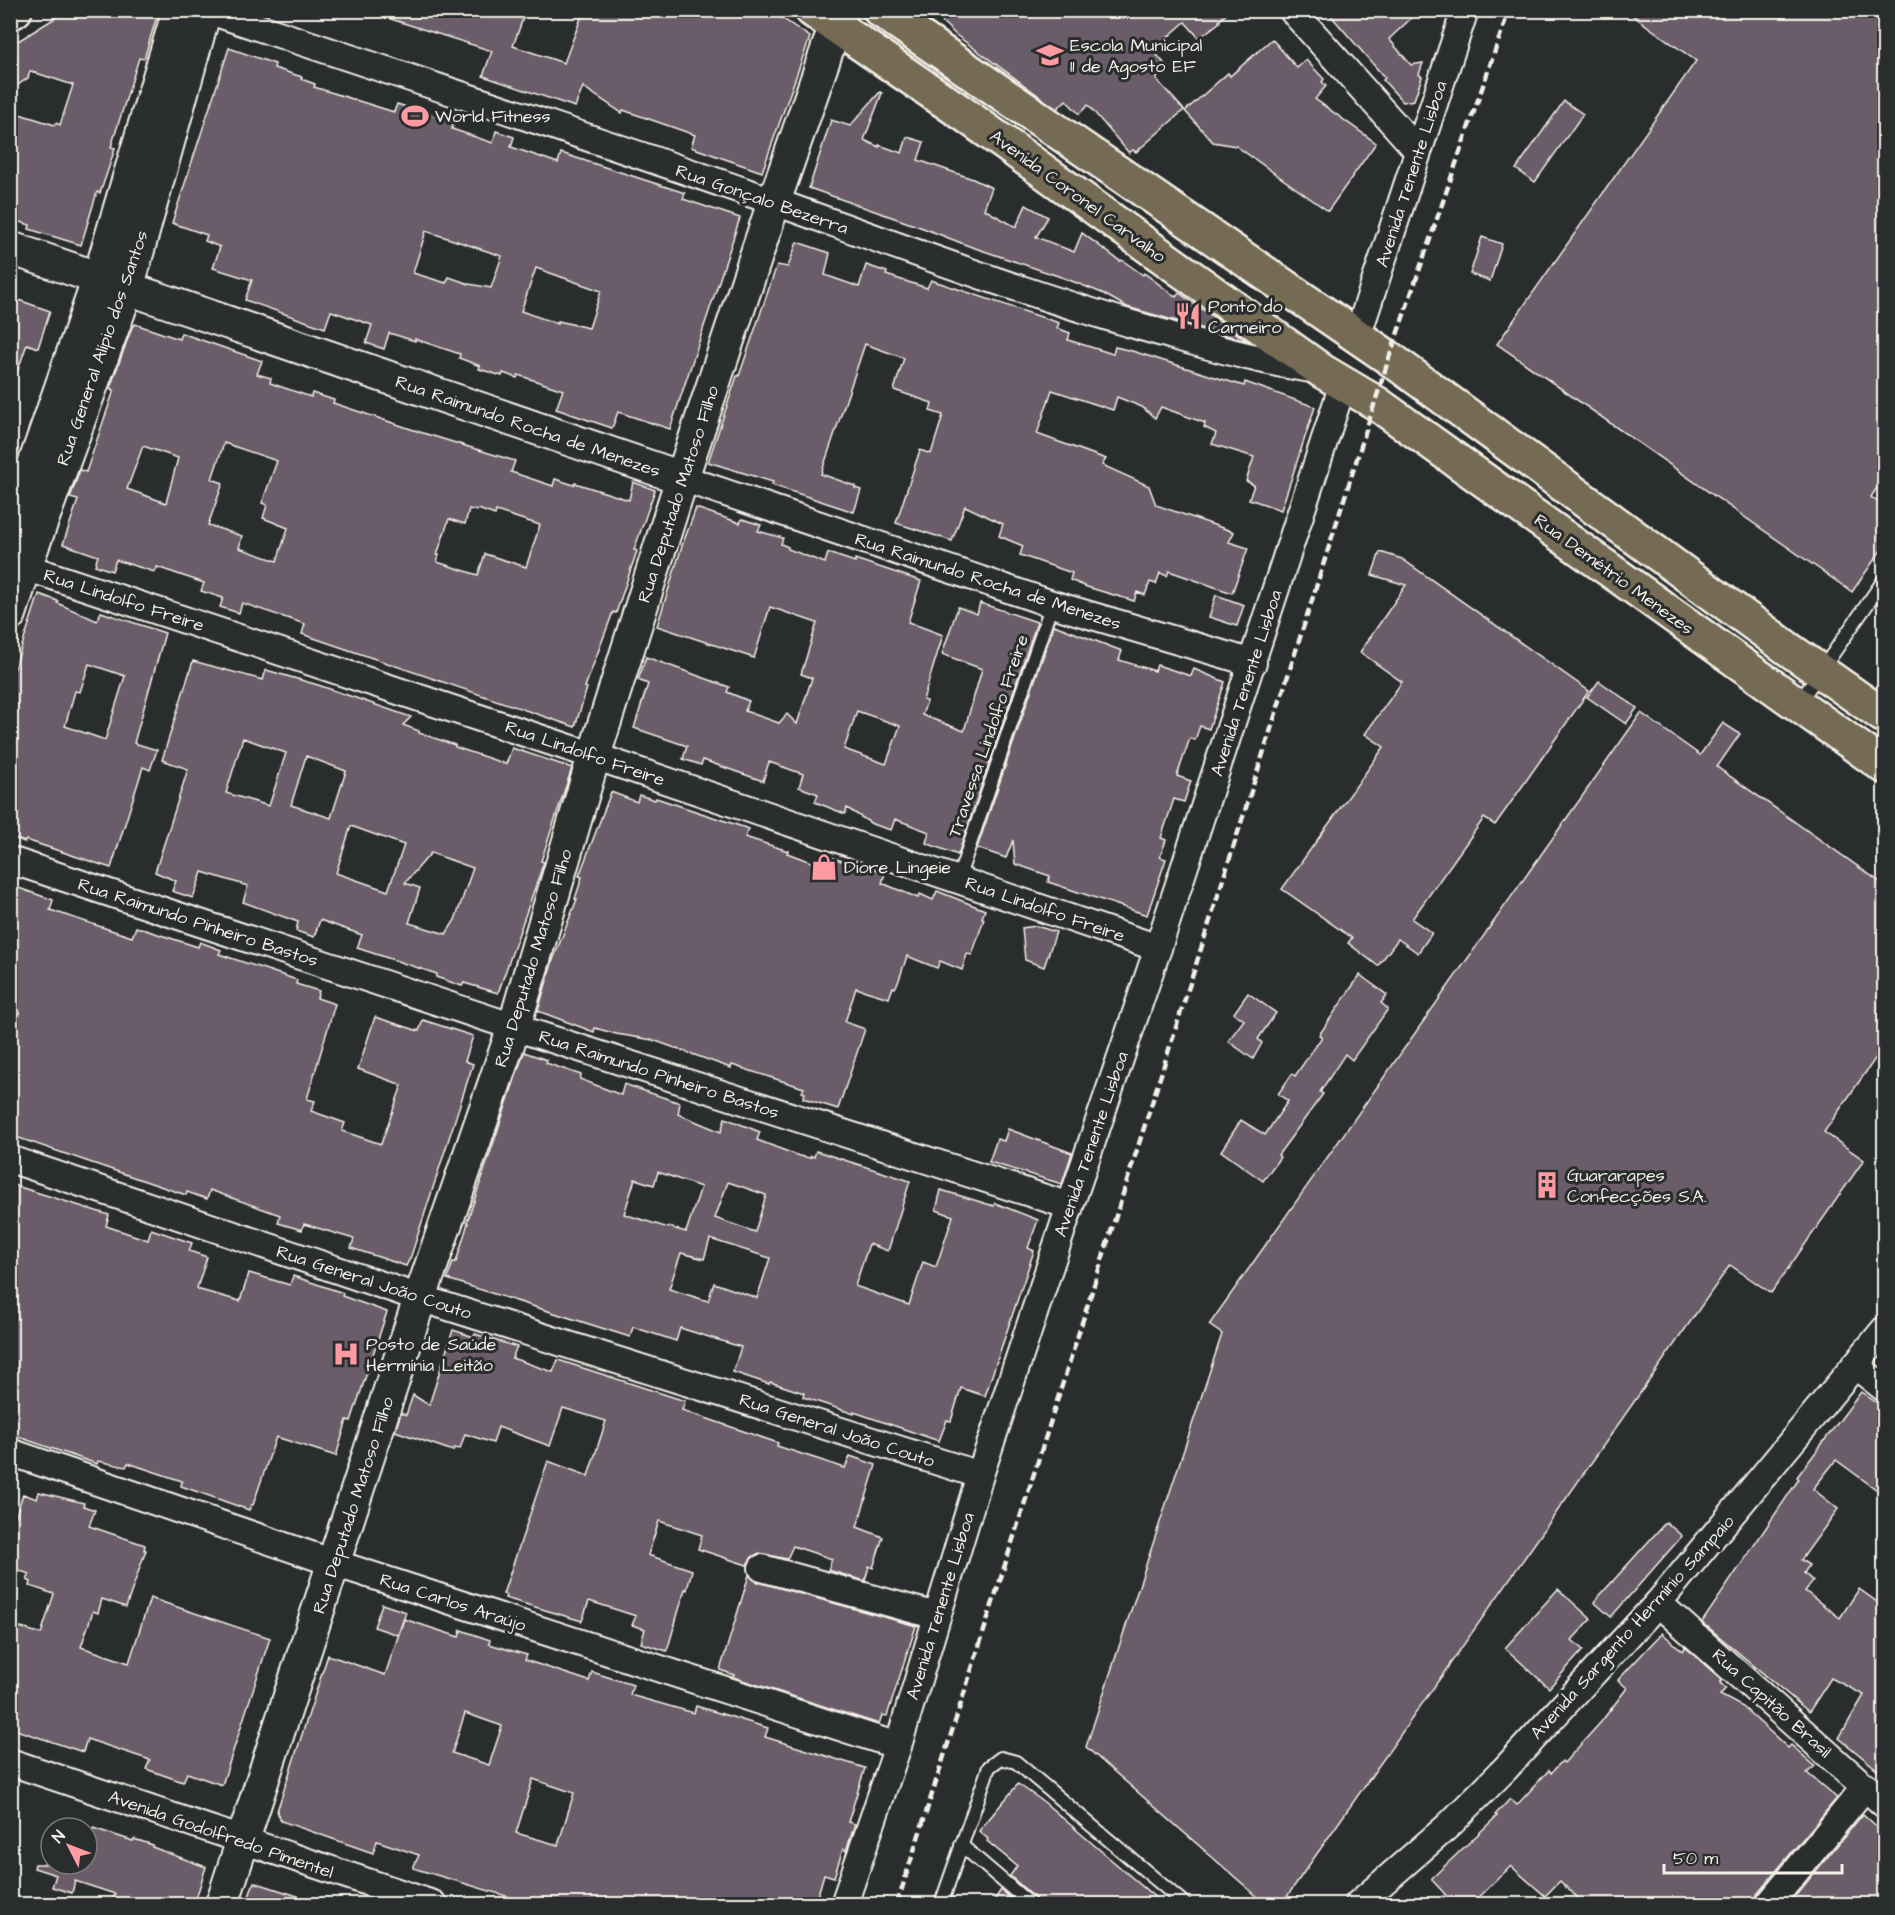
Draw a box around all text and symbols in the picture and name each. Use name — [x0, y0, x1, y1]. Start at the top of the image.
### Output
place label: Escola Municipal 11 de Agosto EF — [1070, 33, 1202, 80]
school or university icon: Escola Municipal 11 de Agosto EF — [1035, 40, 1065, 70]
street label: Avenida Tenente Lisboa — [1370, 78, 1453, 270]
sports icon: World Fitness — [400, 101, 430, 131]
place label: World Fitness — [435, 104, 551, 129]
street label: Avenida Coronel Carvalho — [985, 124, 1171, 269]
street label: Rua Gonçalo Bezerra — [672, 158, 851, 241]
street label: Rua General Alípio dos Santos — [50, 227, 155, 469]
place label: Ponto do Carneiro — [1208, 294, 1283, 340]
restaurant icon: Ponto do Carneiro — [1173, 301, 1203, 331]
street label: Rua Raimundo Rocha de Menezes — [392, 369, 664, 484]
street label: Rua Deputado Matoso Filho — [632, 382, 725, 606]
street label: Rua Demétrio Menezes — [1529, 508, 1699, 641]
street label: Rua Raimundo Rocha de Menezes — [851, 527, 1124, 636]
street label: Rua Lindolfo Freire — [40, 563, 207, 638]
street label: Avenida Tenente Lisboa — [1205, 587, 1288, 779]
street label: Travessa Lindolfo Freire — [942, 631, 1035, 841]
street label: Rua Lindolfo Freire — [502, 714, 668, 793]
street label: Rua Deputado Matoso Filho — [488, 846, 579, 1070]
shop icon: Diore Lingeie — [809, 852, 839, 882]
place label: Diore Lingeie — [844, 855, 951, 881]
street label: Rua Lindolfo Freire — [962, 870, 1128, 949]
street label: Rua Raimundo Pinheiro Bastos — [75, 872, 321, 973]
street label: Rua Raimundo Pinheiro Bastos — [536, 1024, 782, 1125]
street label: Avenida Tenente Lisboa — [1048, 1048, 1135, 1240]
place label: Guararapes Confecções S.A. — [1567, 1163, 1706, 1209]
building icon: Guararapes Confecções S.A. — [1532, 1170, 1562, 1200]
street label: Rua General João Couto — [273, 1239, 475, 1326]
place label: Posto de Saúde Hermínia Leitão — [366, 1332, 497, 1378]
hospital icon: Posto de Saúde Hermínia Leitão — [331, 1339, 361, 1369]
street label: Rua General João Couto — [736, 1387, 938, 1474]
street label: Rua Deputado Matoso Filho — [307, 1393, 400, 1617]
street label: Avenida Tenente Lisboa — [900, 1510, 981, 1703]
street label: Avenida Sargento Hermínio Sampaio — [1525, 1510, 1741, 1746]
street label: Rua Carlos Araújo — [376, 1567, 529, 1638]
street label: Rua Capitão Brasil — [1706, 1643, 1837, 1764]
street label: Avenida Godolfredo Pimentel — [105, 1784, 337, 1885]
north arrow — [39, 1816, 99, 1876]
text: N — [47, 1826, 70, 1848]
scale bar — [1664, 1837, 1842, 1875]
text: 50 m — [1673, 1846, 1718, 1871]

